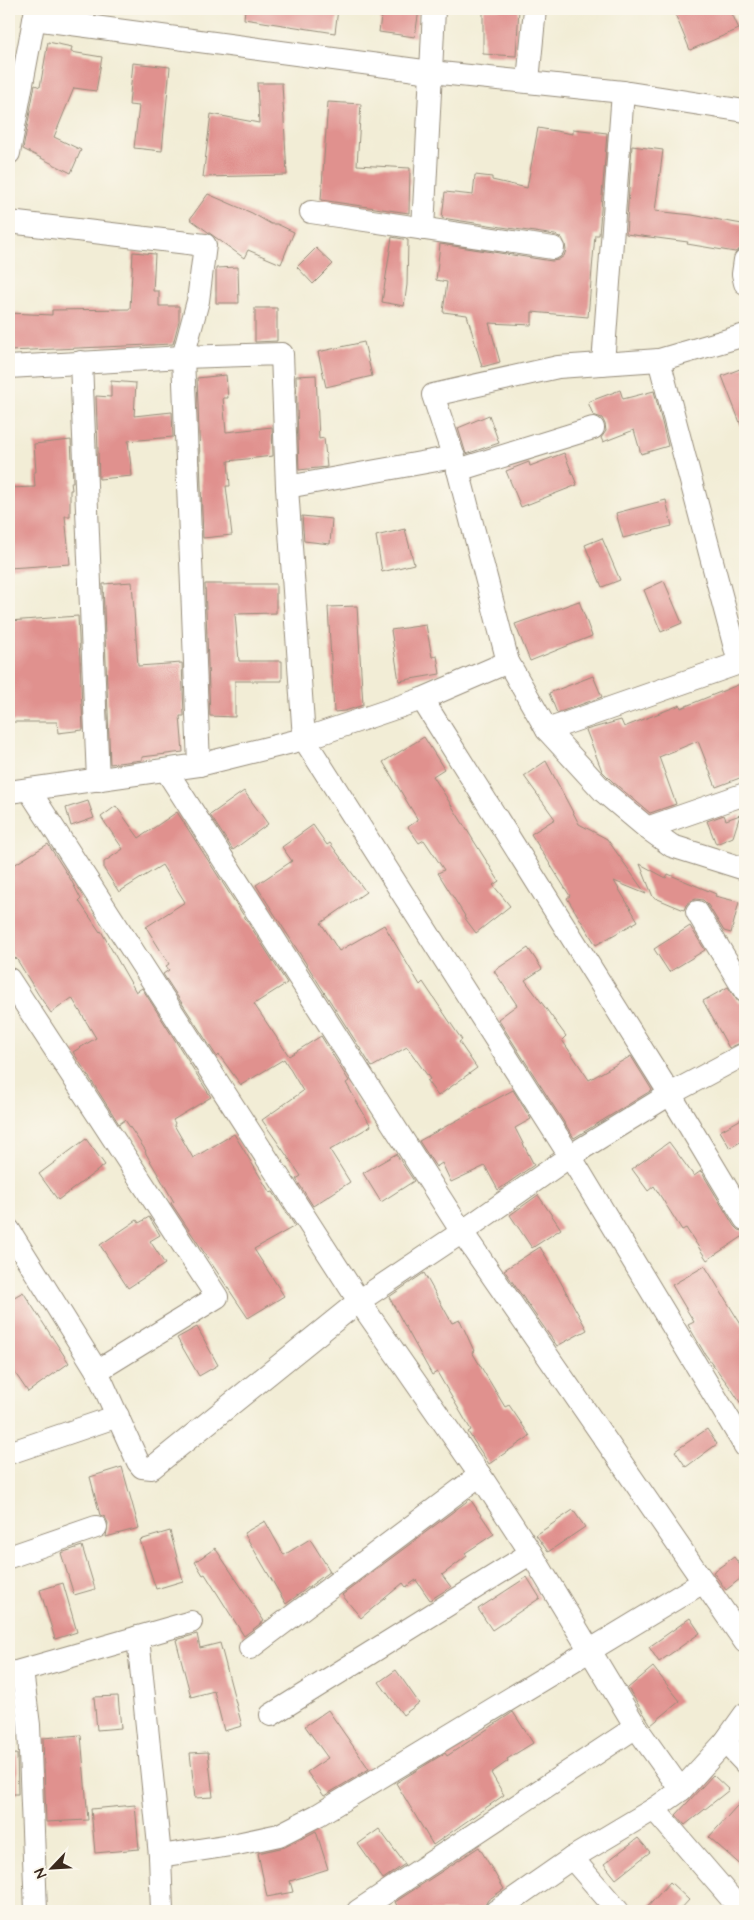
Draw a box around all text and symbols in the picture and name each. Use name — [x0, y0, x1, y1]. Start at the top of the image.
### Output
north arrow — [28, 1842, 78, 1892]
text: N — [30, 1865, 52, 1881]

